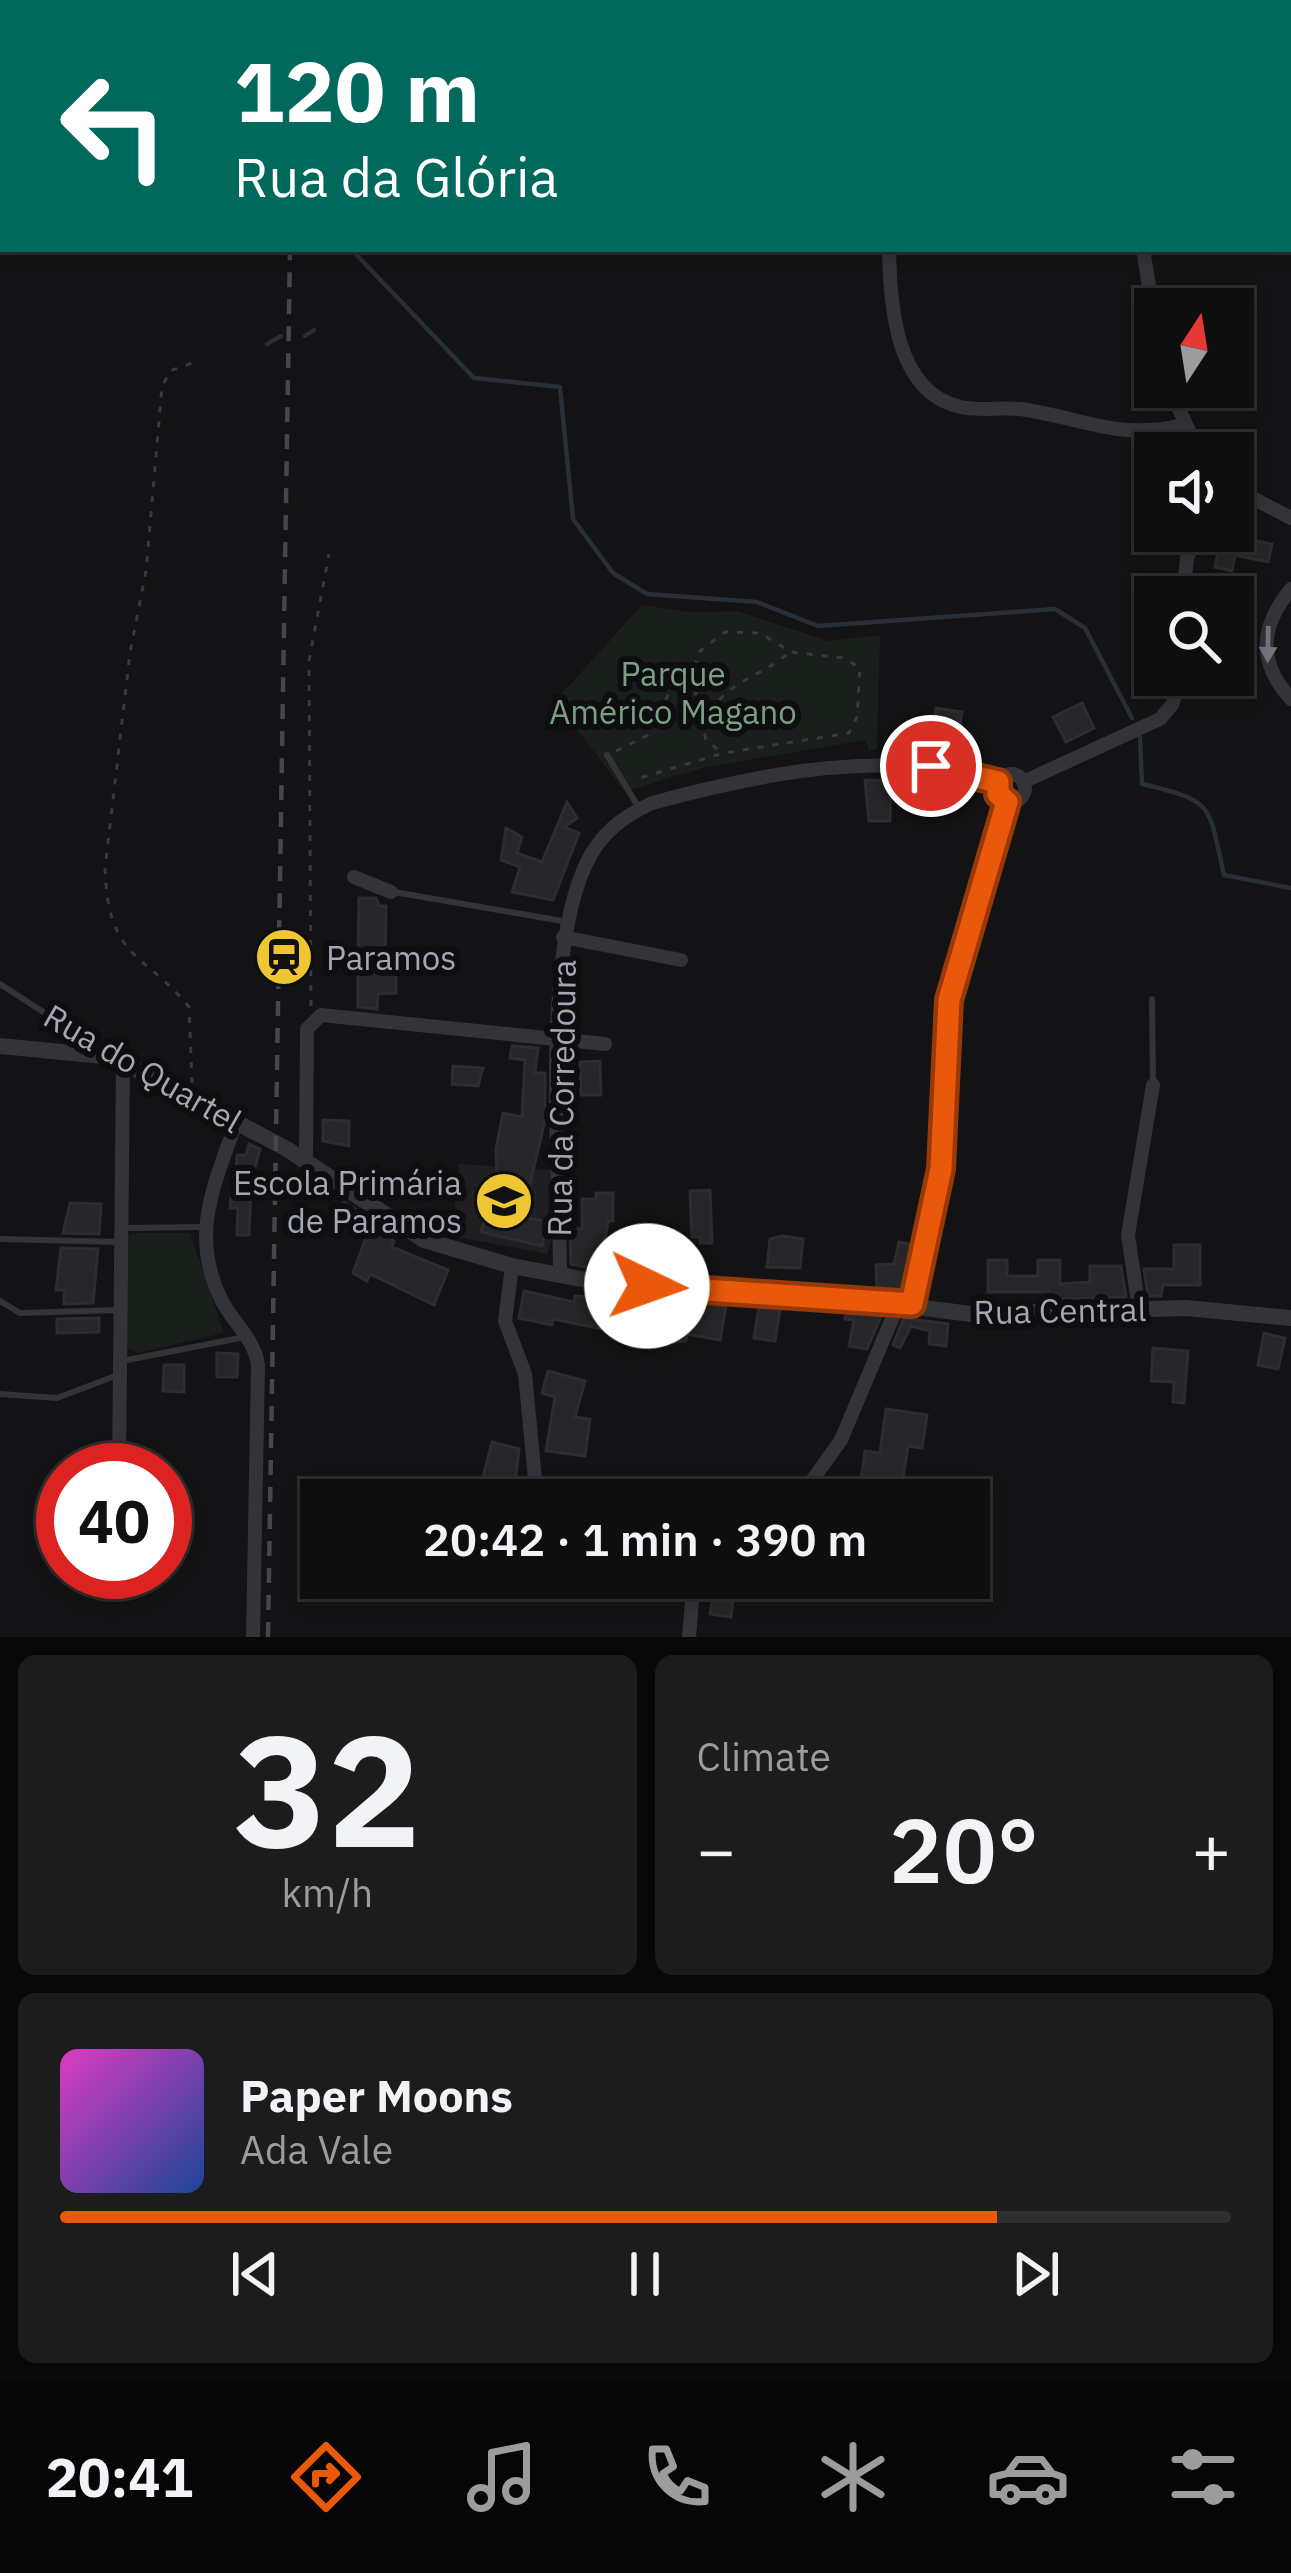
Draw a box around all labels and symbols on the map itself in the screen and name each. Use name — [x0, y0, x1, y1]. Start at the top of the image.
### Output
north arrow — [1134, 288, 1254, 408]
one-way arrow — [1259, 626, 1278, 664]
park label: Parque Américo Magano — [549, 652, 797, 733]
pin — [880, 715, 982, 817]
station icon: Paramos — [253, 926, 315, 988]
place label: Paramos — [326, 936, 456, 979]
street label: Rua da Corredoura — [537, 959, 585, 1237]
street label: Rua do Quartel — [36, 994, 250, 1142]
place label: Escola Primária de Paramos — [233, 1161, 462, 1242]
school or university icon: Escola Primária de Paramos — [473, 1170, 535, 1232]
position arrow — [584, 1223, 710, 1349]
street label: Rua Central — [973, 1287, 1147, 1333]
speed limit sign: 40 — [36, 1443, 192, 1599]

